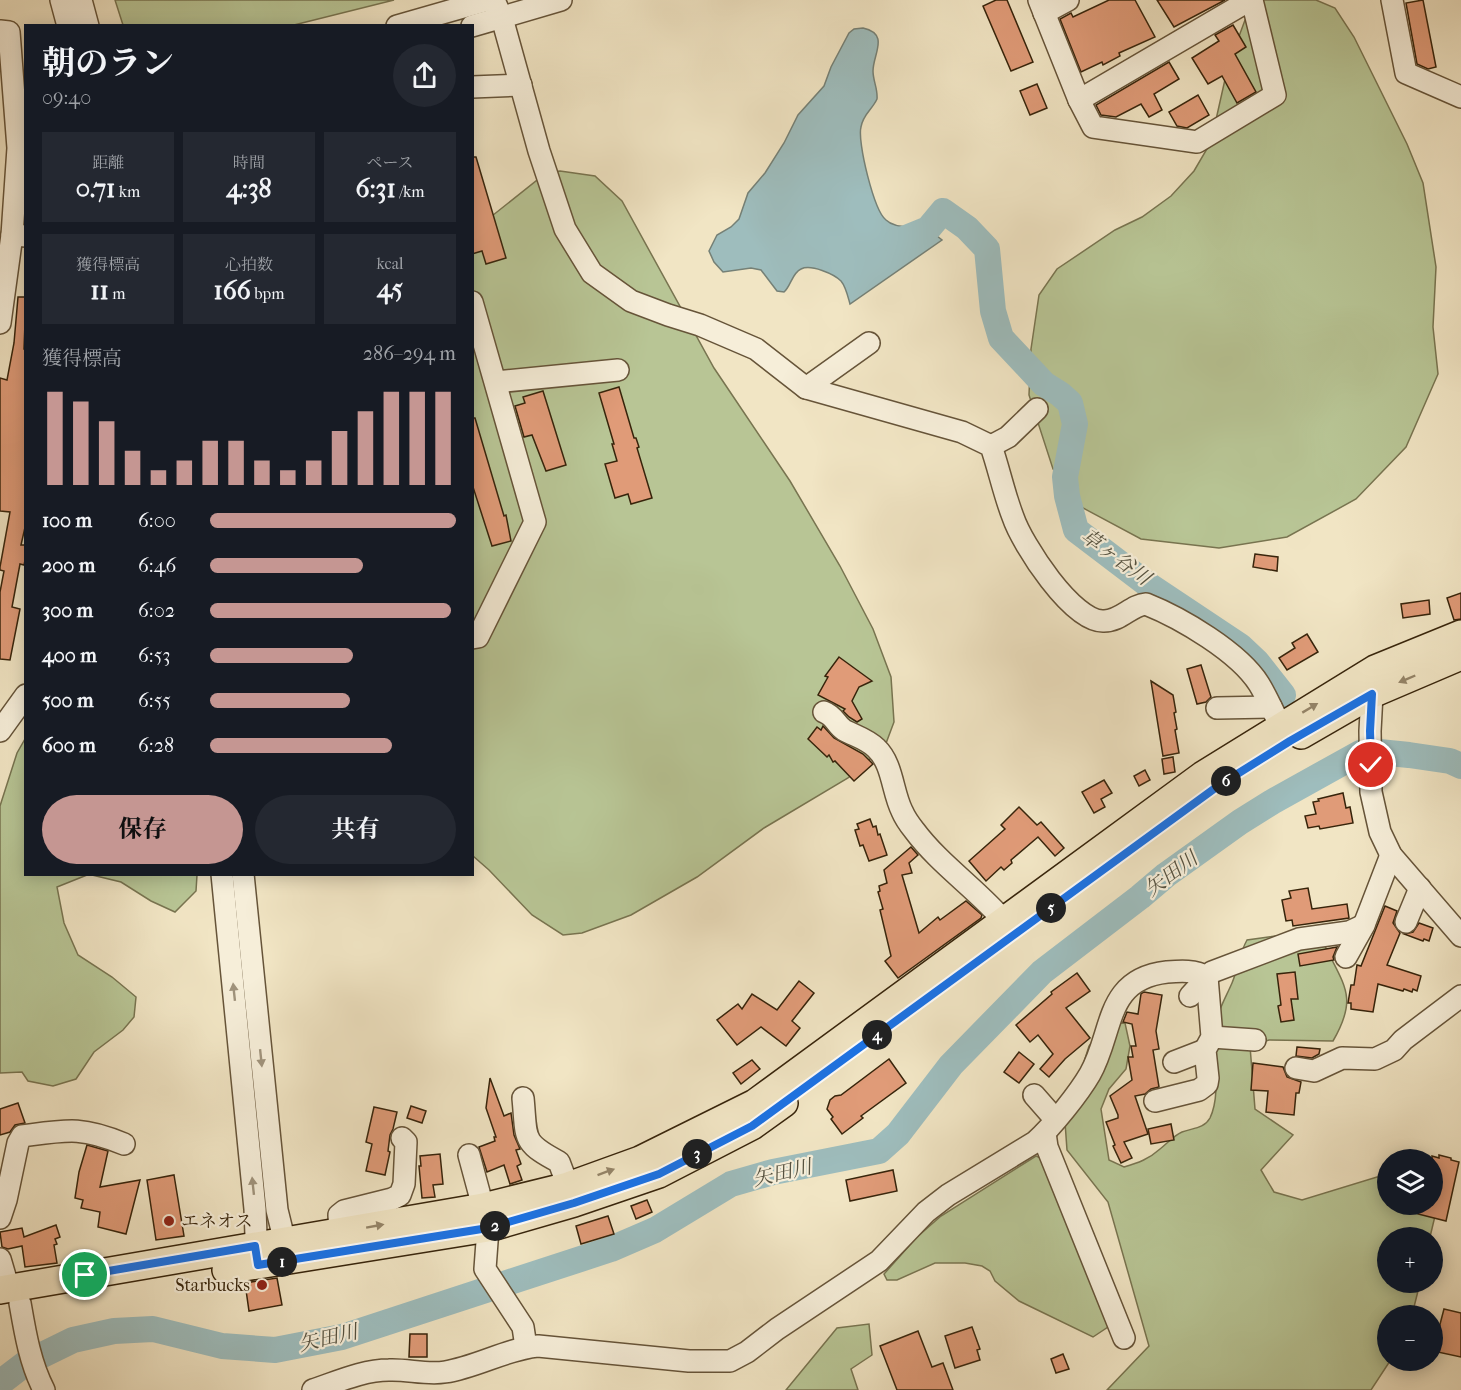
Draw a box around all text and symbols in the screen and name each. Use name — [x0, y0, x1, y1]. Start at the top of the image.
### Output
text: 朝のラン — [42, 44, 174, 83]
button: share — [393, 44, 456, 107]
text: 09:40 — [42, 86, 91, 109]
text: 距離 — [92, 153, 124, 172]
text: 時間 — [233, 153, 265, 172]
text: ペース — [366, 153, 414, 172]
text: 0.71 — [76, 173, 115, 204]
text: 4:38 — [226, 173, 272, 204]
text: 6:31 — [355, 173, 396, 204]
text: km — [115, 182, 140, 201]
text: /km — [396, 182, 425, 201]
text: kcal — [377, 254, 403, 273]
text: 獲得標高 — [76, 255, 140, 274]
text: 心拍数 — [225, 255, 273, 274]
text: 45 — [377, 273, 403, 304]
text: 11 — [90, 275, 109, 306]
text: 166 — [213, 275, 251, 306]
text: m — [109, 284, 126, 303]
text: bpm — [251, 284, 285, 303]
text: 286–294 m — [363, 342, 456, 365]
text: 獲得標高 — [42, 347, 122, 370]
text: 100 m — [42, 509, 92, 532]
text: 6:00 — [138, 509, 176, 532]
water label: 草ヶ谷川 — [1077, 524, 1157, 591]
text: 200 m — [42, 554, 95, 577]
text: 6:46 — [138, 554, 176, 577]
text: 300 m — [42, 599, 93, 622]
text: 6:02 — [138, 599, 175, 622]
text: 400 m — [42, 644, 97, 667]
text: 6:53 — [138, 644, 171, 667]
one-way arrow — [1398, 674, 1416, 684]
text: 500 m — [42, 689, 94, 712]
text: 6:55 — [138, 689, 171, 712]
one-way arrow — [1302, 703, 1318, 714]
text: 600 m — [42, 734, 96, 757]
text: 6:28 — [138, 734, 174, 757]
pin — [1345, 739, 1396, 790]
icon: check — [1354, 748, 1387, 781]
pin: 6 — [1211, 766, 1241, 796]
text: 6 — [1222, 771, 1230, 790]
button: 保存 — [42, 795, 243, 864]
button: 共有 — [255, 795, 456, 864]
water label: 矢田川 — [1140, 846, 1203, 901]
pin: 5 — [1036, 893, 1066, 923]
text: 5 — [1048, 898, 1054, 917]
one-way arrow — [229, 982, 239, 1001]
pin: 4 — [862, 1020, 892, 1050]
text: 4 — [872, 1025, 882, 1044]
one-way arrow — [257, 1049, 266, 1068]
pin: 3 — [682, 1139, 712, 1169]
text: 3 — [694, 1144, 700, 1163]
map controls — [1377, 1149, 1443, 1371]
button: layers — [1377, 1149, 1443, 1215]
water label: 矢田川 — [750, 1155, 816, 1191]
one-way arrow — [597, 1167, 615, 1177]
one-way arrow — [248, 1176, 258, 1195]
place label: エネオス — [181, 1211, 253, 1232]
pin: 2 — [480, 1211, 510, 1241]
marker: エネオス — [162, 1214, 176, 1228]
text: 2 — [491, 1216, 499, 1235]
one-way arrow — [366, 1221, 385, 1230]
button: + — [1377, 1227, 1443, 1293]
pin: 1 — [267, 1247, 297, 1277]
pin — [59, 1249, 110, 1300]
text: 1 — [279, 1252, 285, 1271]
icon: arrive — [68, 1258, 101, 1291]
place label: Starbucks — [175, 1275, 250, 1296]
marker: Starbucks — [255, 1278, 269, 1292]
button: − — [1377, 1305, 1443, 1371]
water label: 矢田川 — [296, 1320, 362, 1356]

